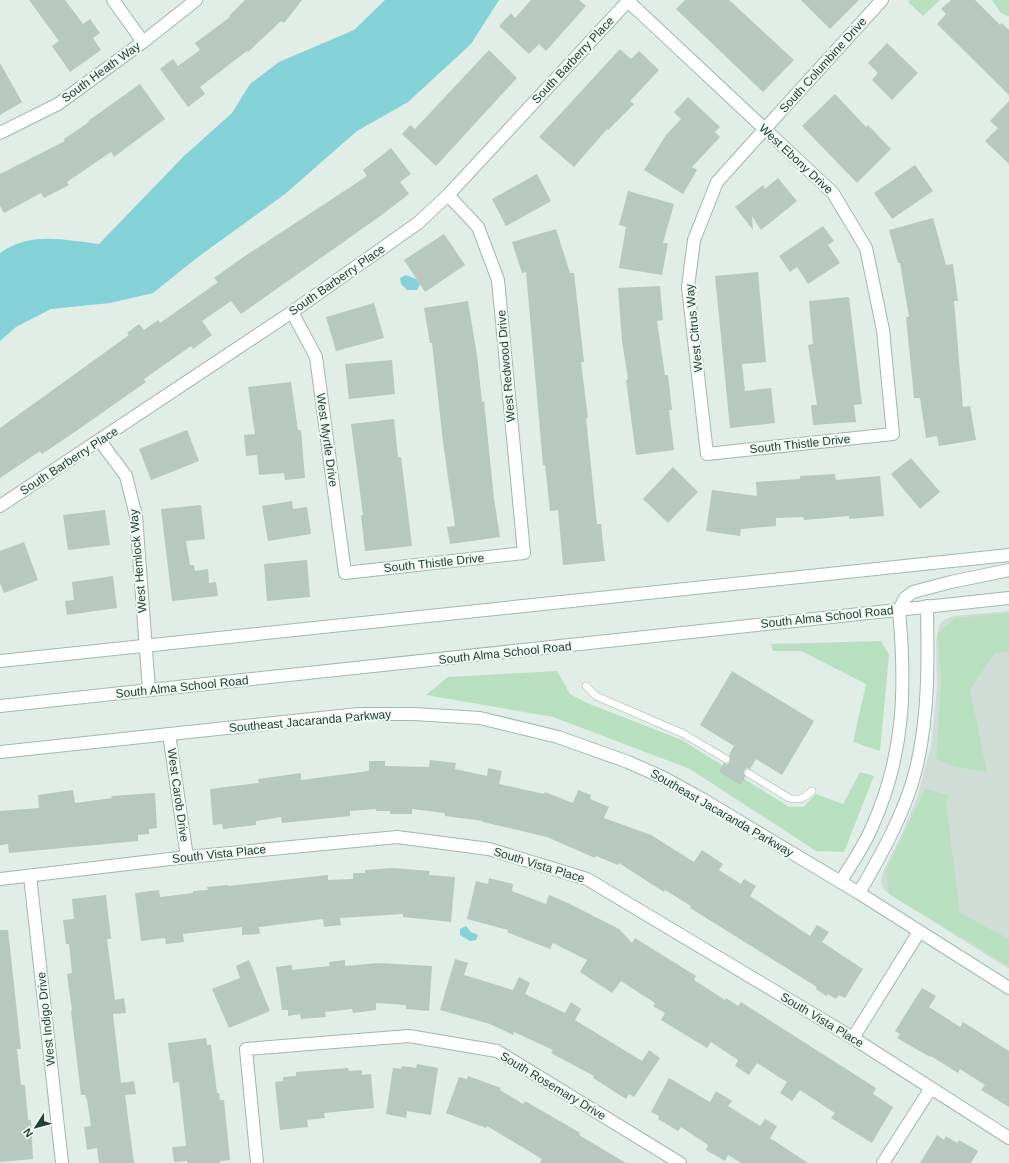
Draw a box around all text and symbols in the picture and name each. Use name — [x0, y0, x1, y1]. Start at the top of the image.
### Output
street label: South Barberry Place — [529, 13, 617, 106]
street label: South Columbine Drive — [777, 14, 870, 116]
street label: South Heath Way — [59, 39, 143, 105]
street label: West Ebony Drive — [756, 121, 836, 197]
street label: South Barberry Place — [286, 241, 388, 318]
street label: West Citrus Way — [682, 283, 706, 373]
street label: West Redwood Drive — [494, 309, 518, 423]
street label: West Myrtle Drive — [313, 392, 341, 488]
street label: South Barberry Place — [17, 424, 121, 498]
street label: South Thistle Drive — [749, 432, 851, 456]
street label: West Hemlock Way — [126, 509, 150, 613]
street label: South Thistle Drive — [383, 551, 485, 575]
street label: South Alma School Road — [760, 603, 894, 631]
street label: South Alma School Road — [438, 639, 572, 667]
street label: South Alma School Road — [115, 673, 249, 701]
street label: Southeast Jacaranda Parkway — [228, 707, 392, 735]
street label: West Carob Drive — [164, 747, 192, 843]
street label: Southeast Jacaranda Parkway — [648, 766, 796, 860]
street label: South Vista Place — [171, 842, 267, 866]
street label: South Vista Place — [492, 844, 587, 886]
street label: West Indigo Drive — [34, 971, 58, 1067]
street label: South Vista Place — [778, 990, 866, 1051]
street label: South Rosemary Drive — [498, 1049, 609, 1123]
north arrow — [16, 1107, 56, 1147]
text: N — [21, 1126, 35, 1140]

